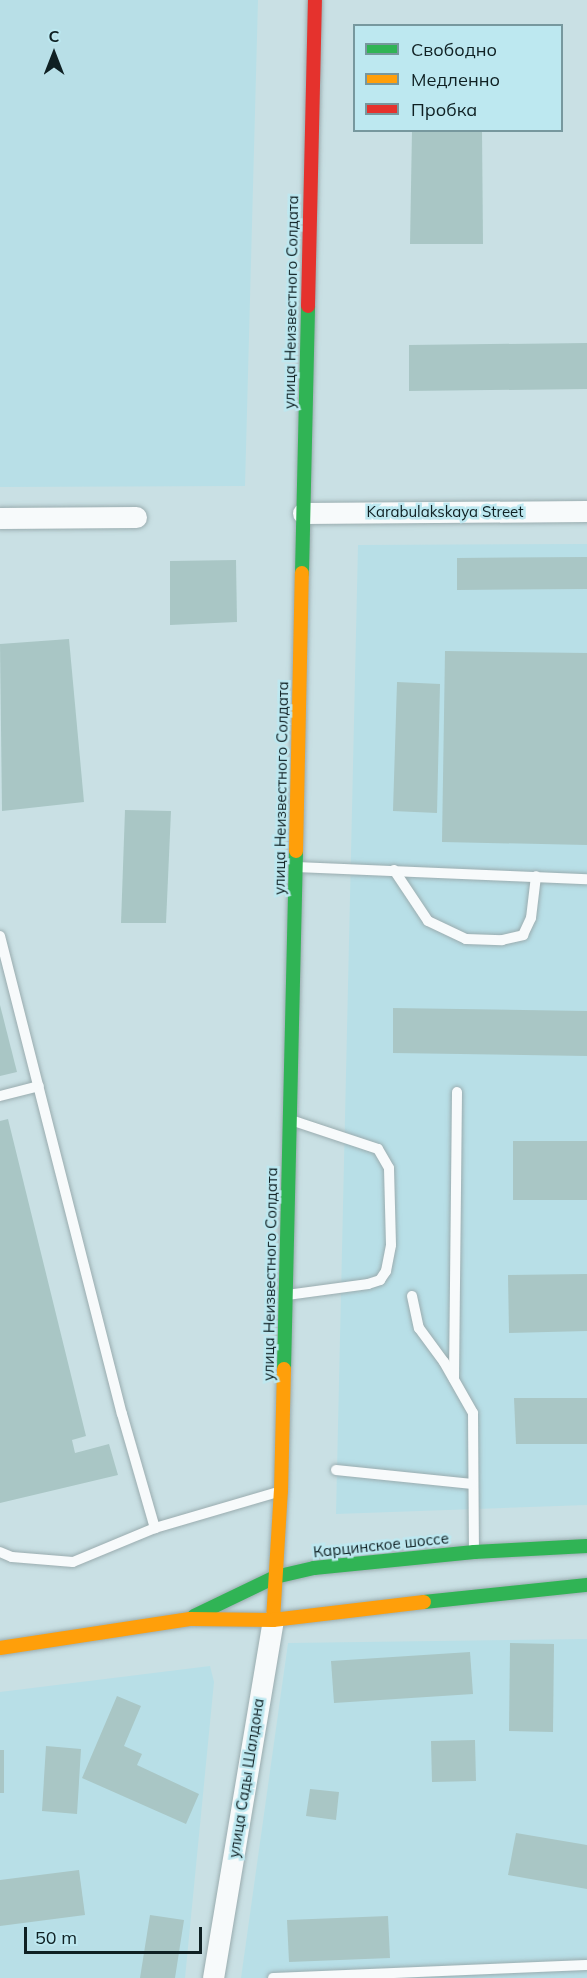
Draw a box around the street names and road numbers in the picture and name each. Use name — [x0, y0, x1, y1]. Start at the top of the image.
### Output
street label: улица Неизвестного Солдата — [280, 195, 302, 409]
street label: Karabulakskaya Street — [367, 503, 523, 521]
street label: улица Неизвестного Солдата — [270, 681, 292, 895]
street label: улица Неизвестного Солдата — [259, 1167, 281, 1381]
street label: Карцинское шоссе — [312, 1529, 450, 1561]
street label: улица Сады Шалдона — [225, 1697, 267, 1859]

